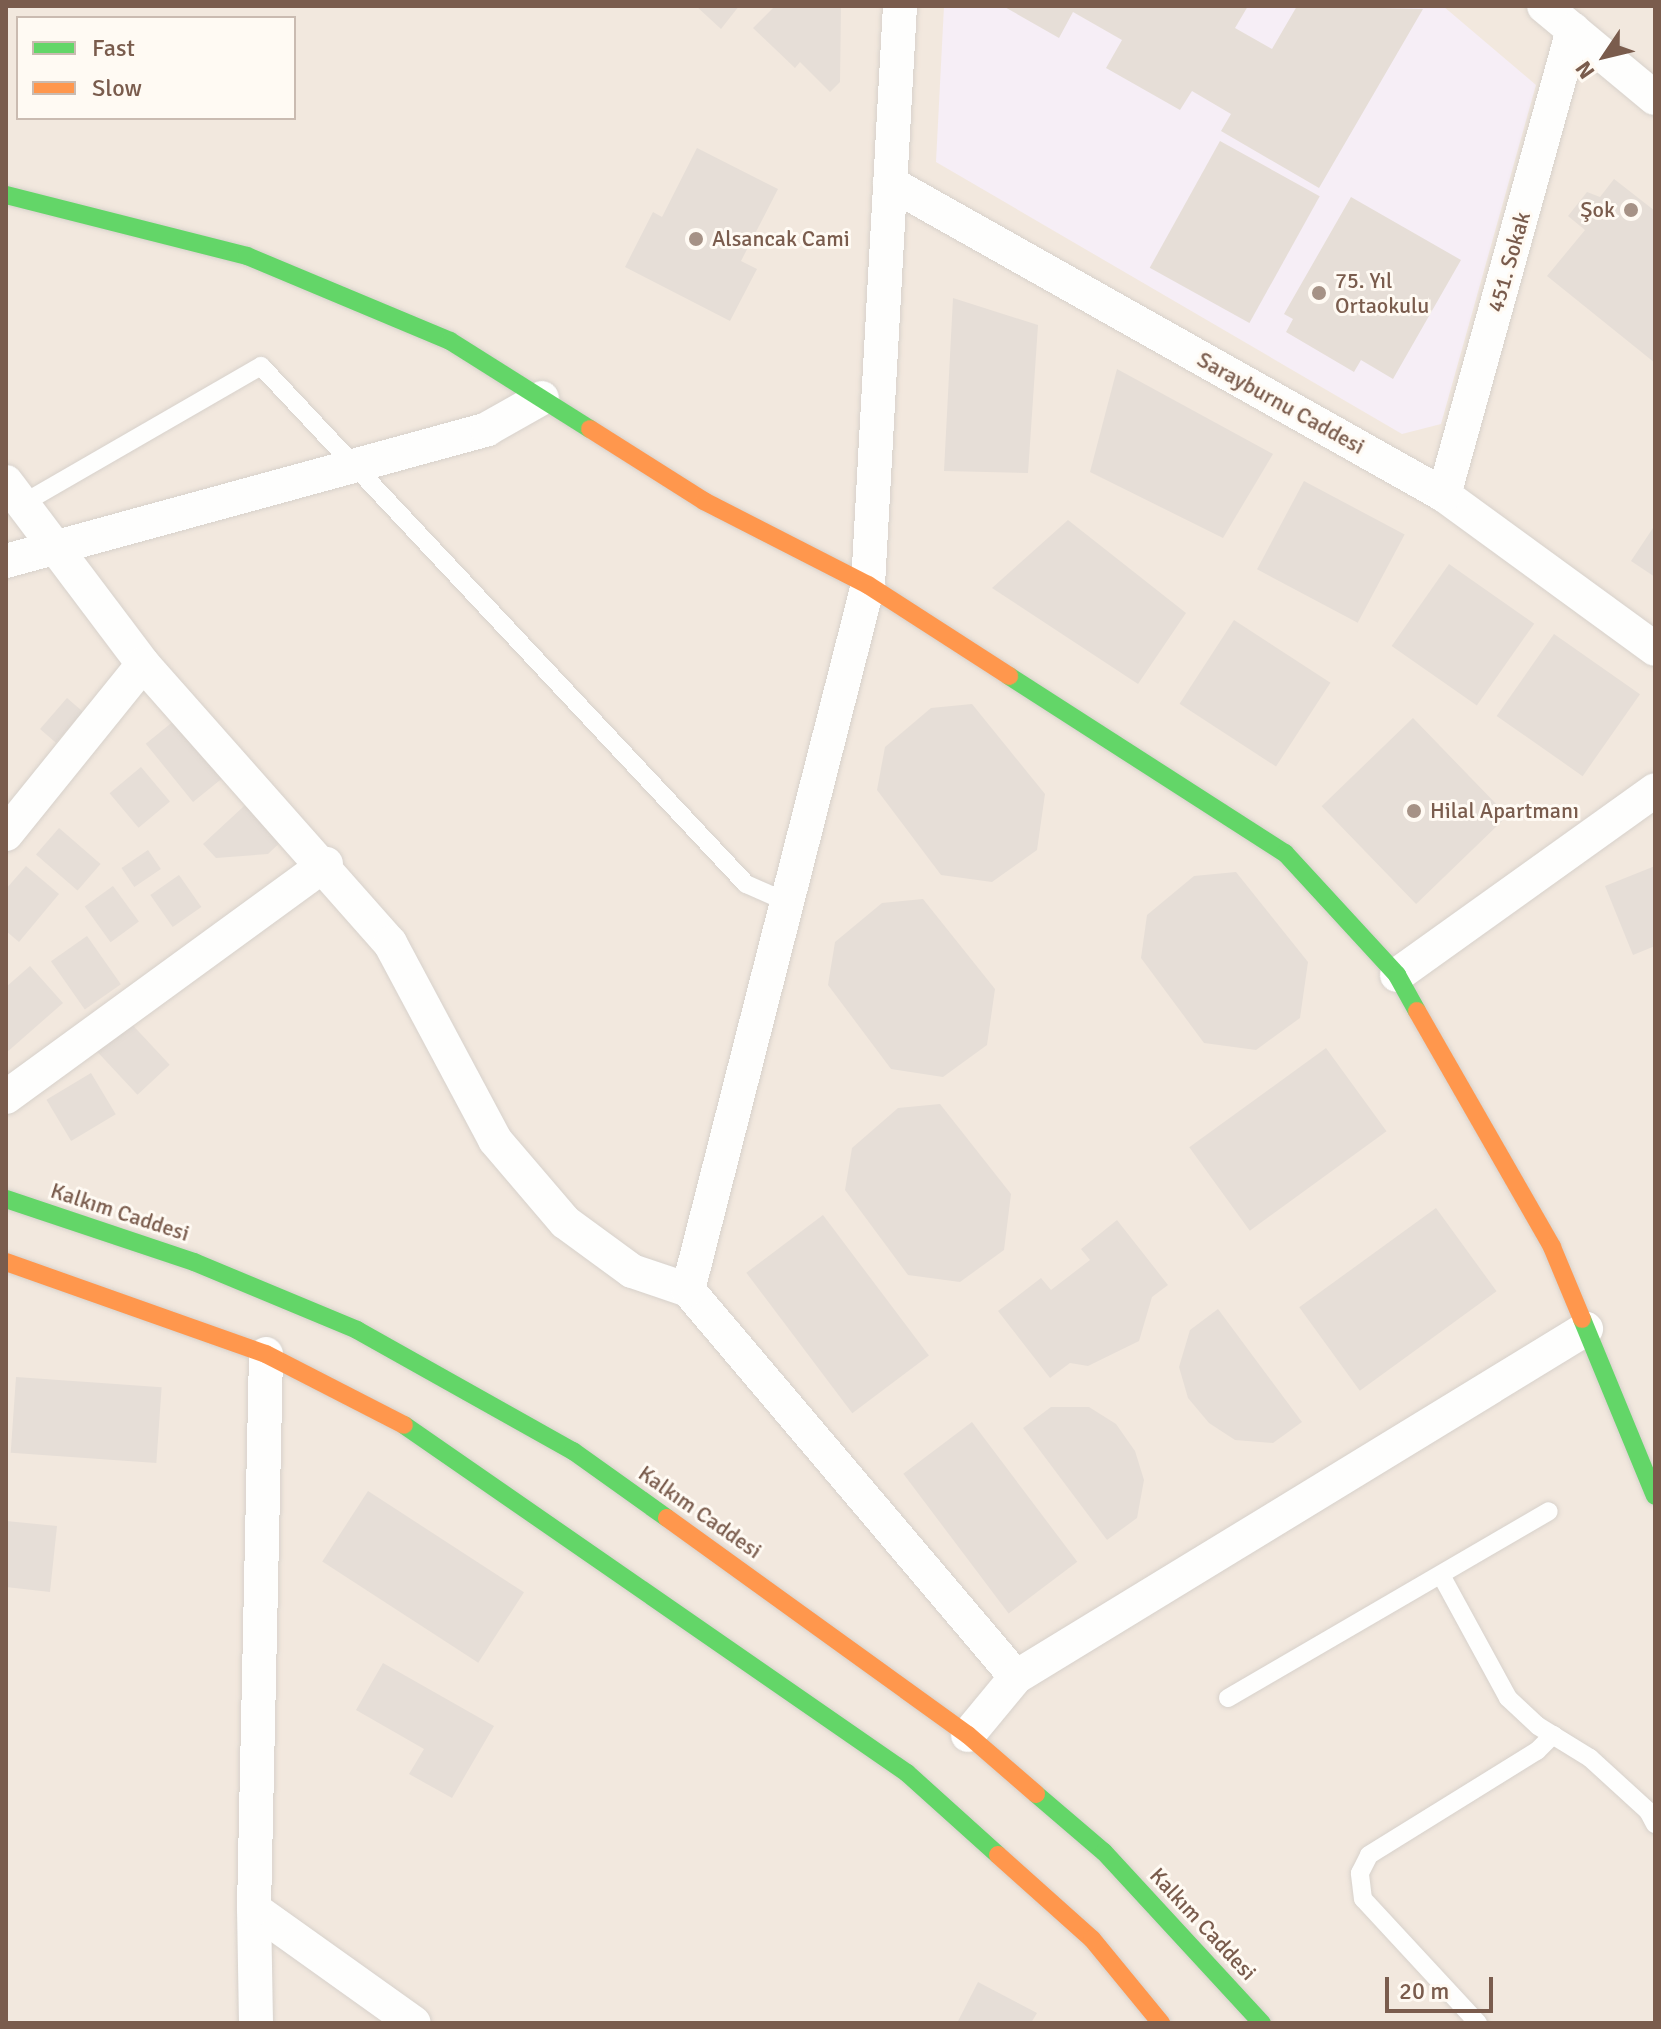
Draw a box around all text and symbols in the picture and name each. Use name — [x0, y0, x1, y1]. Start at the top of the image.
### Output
legend — [16, 16, 296, 120]
north arrow — [1565, 16, 1645, 96]
text: Fast — [92, 33, 135, 63]
text: N — [1569, 56, 1600, 84]
text: Slow — [92, 73, 142, 103]
place label: Şok — [1580, 197, 1615, 223]
marker: Şok — [1622, 201, 1640, 219]
street label: 451. Sokak — [1482, 209, 1536, 315]
place label: Alsancak Cami — [712, 226, 850, 252]
marker: Alsancak Cami — [687, 230, 705, 248]
place label: 75. Yıl Ortaokulu — [1335, 267, 1429, 318]
marker: 75. Yıl Ortaokulu — [1310, 284, 1328, 302]
street label: Sarayburnu Caddesi — [1193, 346, 1369, 460]
place label: Hilal Apartmanı — [1430, 798, 1579, 824]
marker: Hilal Apartmanı — [1405, 802, 1423, 820]
street label: Kalkım Caddesi — [47, 1177, 193, 1247]
street label: Kalkım Caddesi — [633, 1460, 767, 1564]
street label: Kalkım Caddesi — [1144, 1862, 1262, 1986]
scale bar — [1389, 1961, 1497, 2011]
text: 20 m — [1399, 1976, 1449, 2006]

